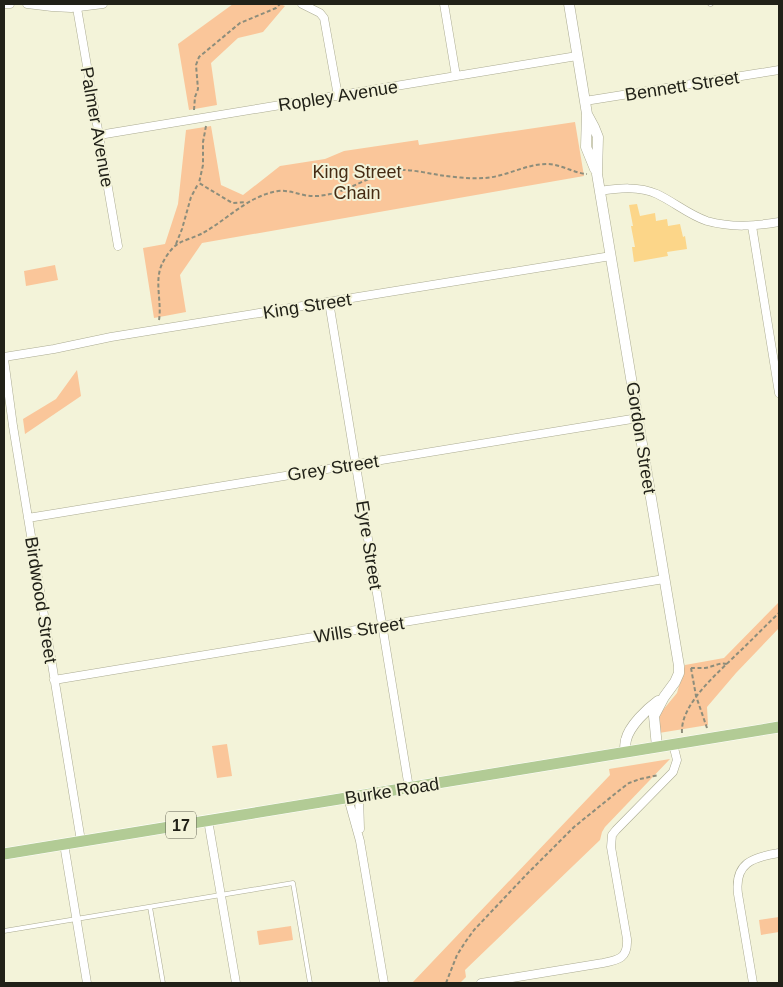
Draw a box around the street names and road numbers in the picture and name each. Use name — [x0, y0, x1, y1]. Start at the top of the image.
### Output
street label: Palmer Avenue — [77, 65, 117, 189]
street label: Bennett Street — [624, 67, 740, 105]
street label: Ropley Avenue — [277, 77, 399, 115]
street label: King Street — [261, 289, 353, 323]
street label: Gordon Street — [622, 381, 660, 495]
street label: Grey Street — [286, 451, 380, 485]
street label: Eyre Street — [352, 499, 386, 591]
street label: Birdwood Street — [21, 535, 61, 665]
street label: Wills Street — [312, 613, 406, 647]
street label: Burke Road — [343, 774, 441, 808]
road number: 17 — [166, 812, 196, 838]

